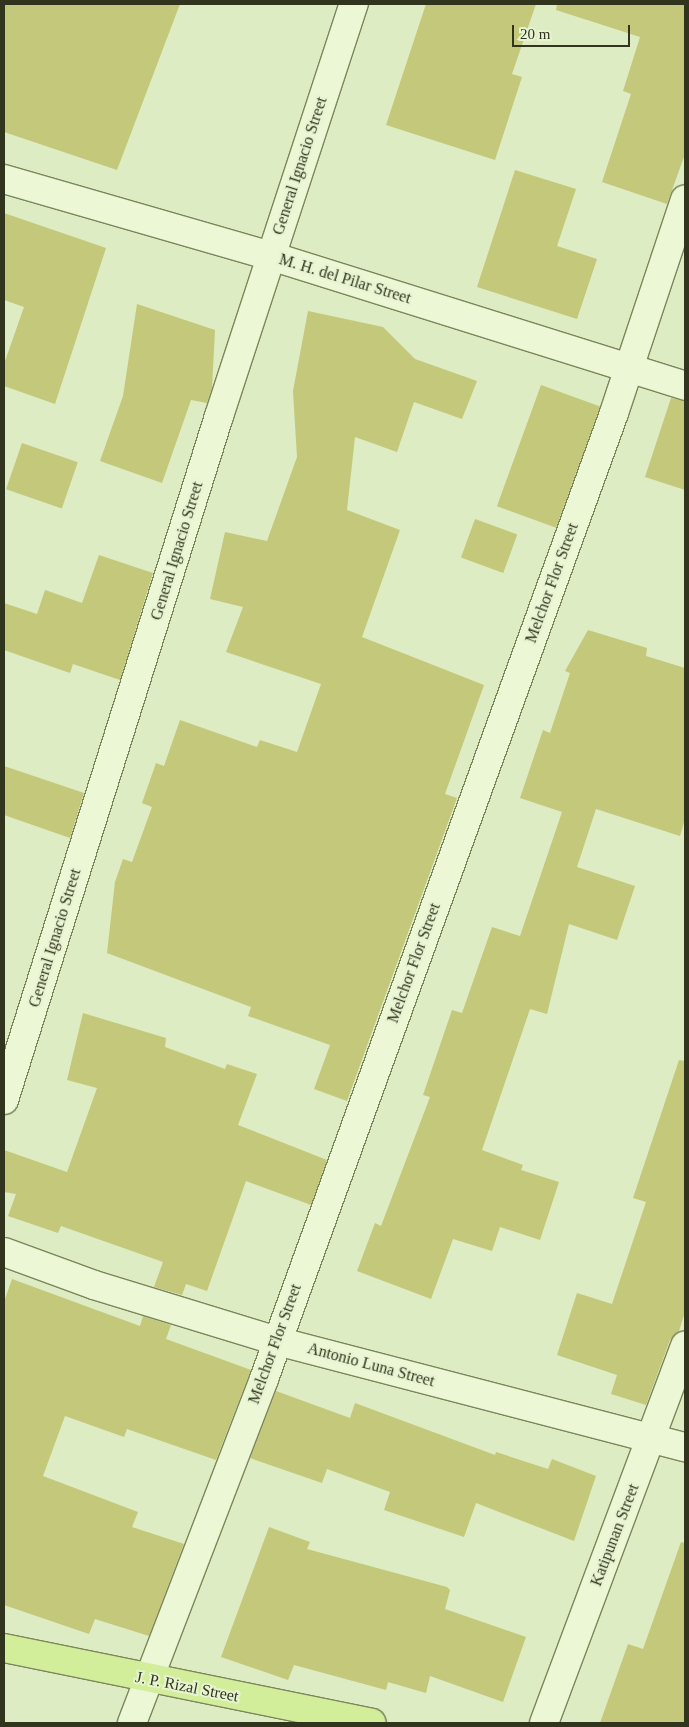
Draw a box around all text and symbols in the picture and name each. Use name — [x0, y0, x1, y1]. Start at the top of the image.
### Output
scale bar — [514, 15, 632, 47]
text: 20 m — [520, 26, 550, 42]
street label: General Ignacio Street — [269, 95, 331, 237]
street label: M. H. del Pilar Street — [277, 250, 413, 308]
street label: General Ignacio Street — [147, 479, 207, 623]
street label: Melchor Flor Street — [521, 520, 583, 646]
street label: General Ignacio Street — [25, 866, 85, 1010]
street label: Melchor Flor Street — [383, 900, 445, 1026]
street label: Melchor Flor Street — [244, 1281, 306, 1407]
street label: Antonio Luna Street — [305, 1339, 437, 1391]
street label: Katipunan Street — [587, 1481, 643, 1589]
street label: J. P. Rizal Street — [134, 1668, 240, 1706]

